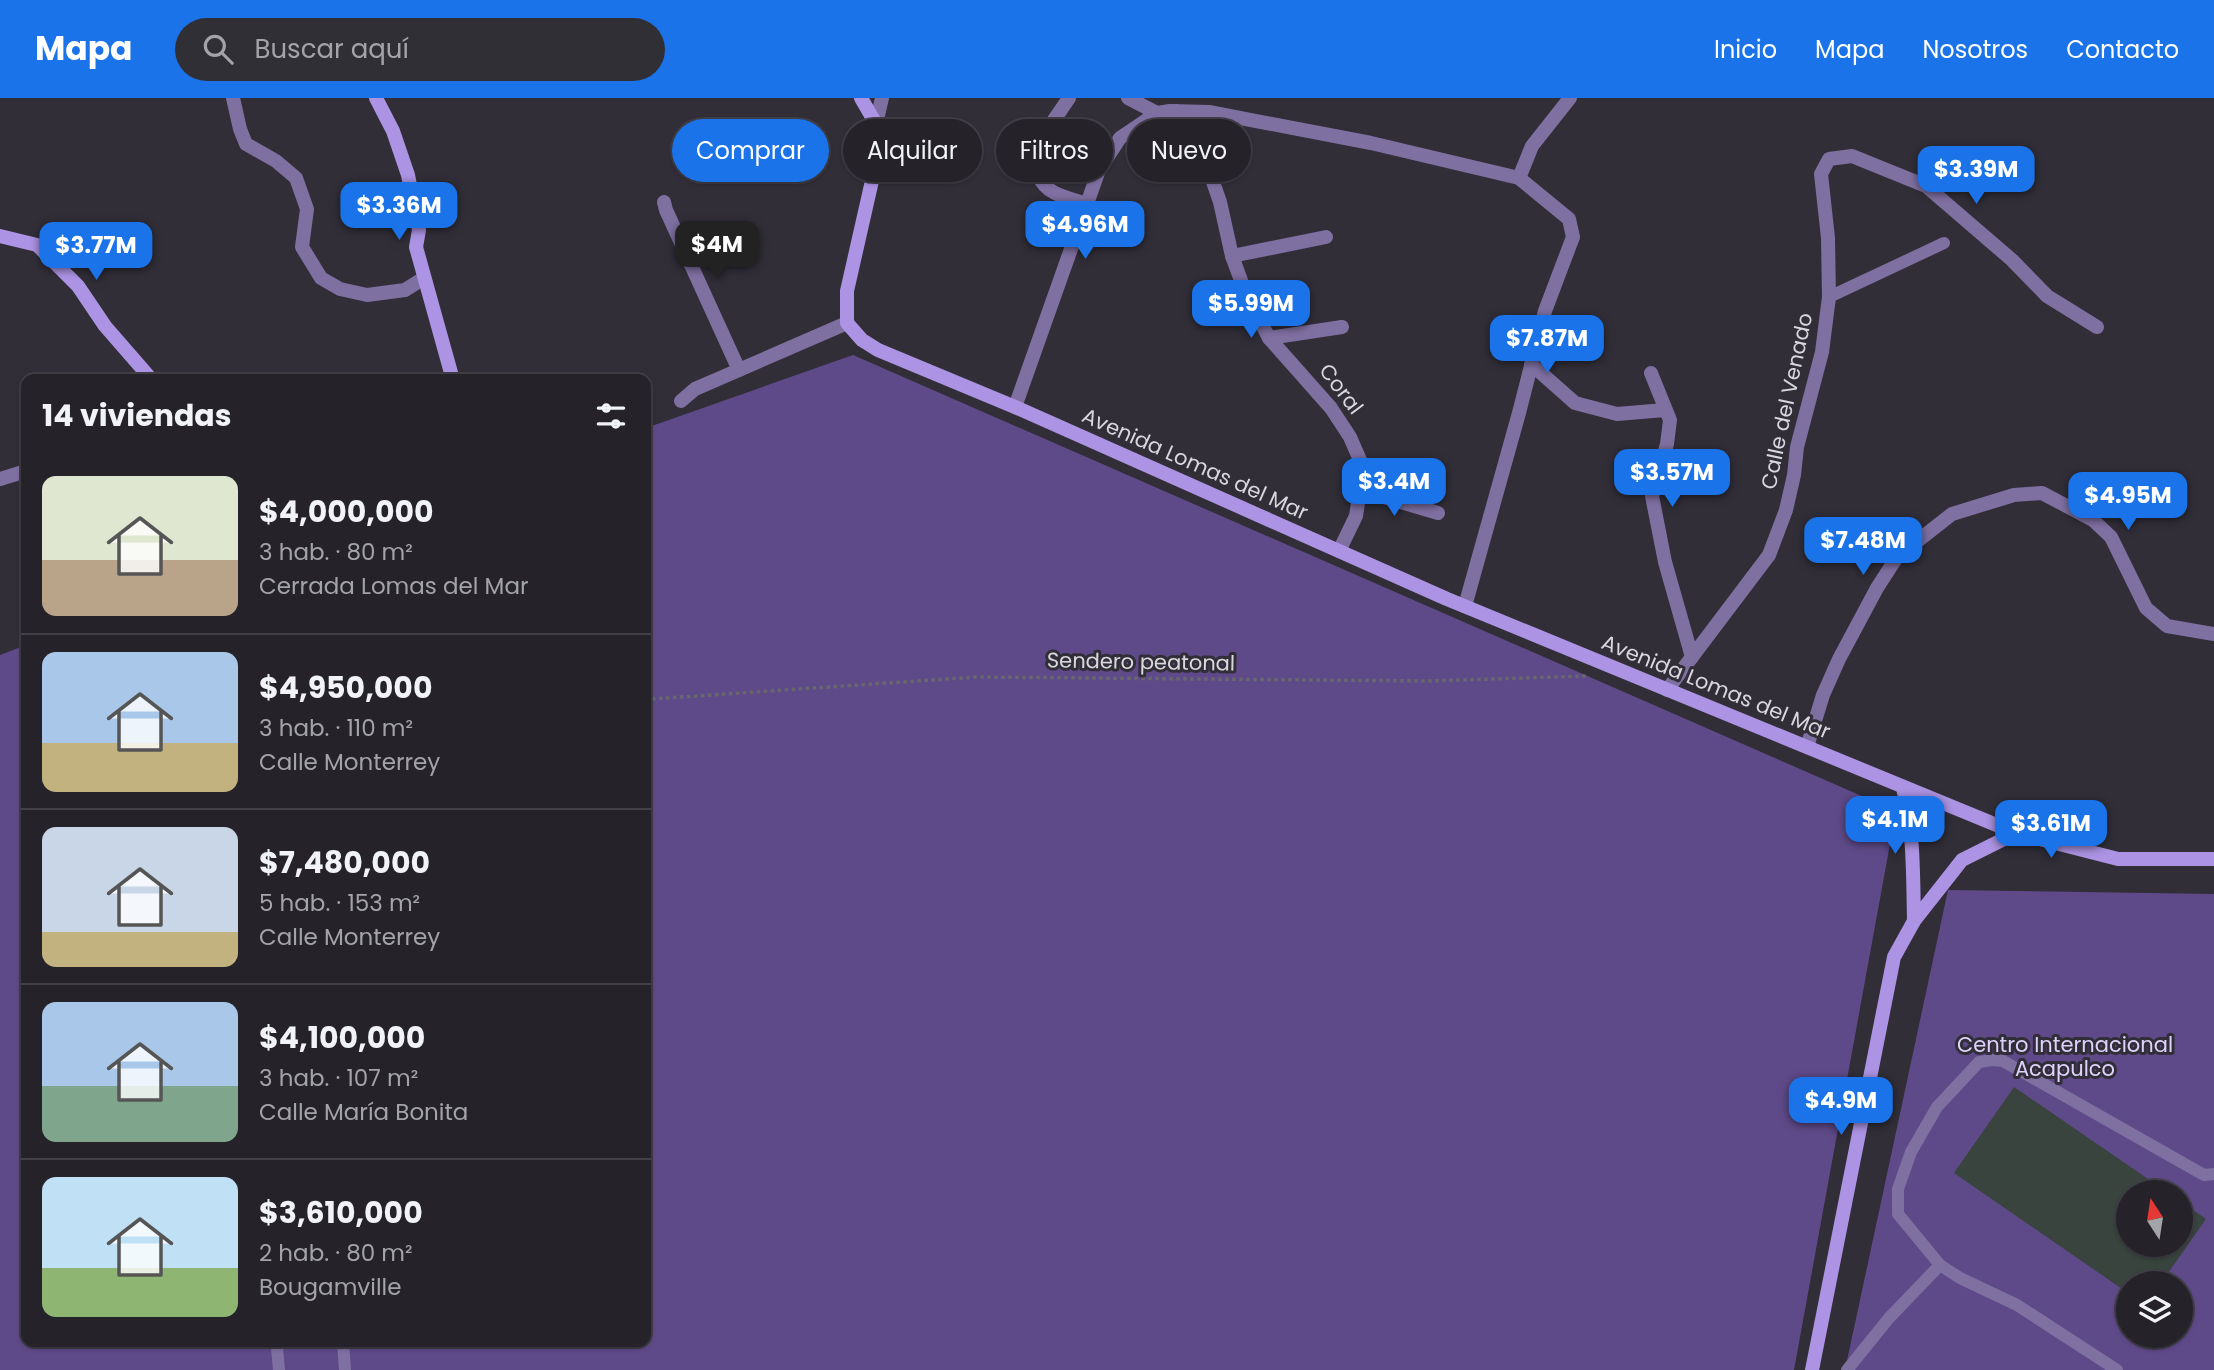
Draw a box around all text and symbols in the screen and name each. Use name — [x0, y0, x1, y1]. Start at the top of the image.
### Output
search box — [175, 18, 665, 81]
text: Mapa — [35, 25, 133, 72]
icon: search — [199, 30, 237, 68]
text: Buscar aquí — [255, 31, 409, 67]
text: Inicio — [1714, 33, 1777, 66]
text: Mapa — [1815, 33, 1884, 66]
text: Nosotros — [1922, 33, 2028, 66]
text: Contacto — [2066, 33, 2179, 66]
chip: Comprar — [672, 119, 829, 182]
chip: Alquilar — [843, 119, 982, 182]
chip: Filtros — [996, 119, 1113, 182]
chip: Nuevo — [1127, 119, 1251, 182]
pin: $3.39M — [1919, 146, 2033, 206]
text: $3.39M — [1934, 153, 2018, 185]
pin: $3.36M — [342, 183, 456, 242]
text: $3.36M — [356, 189, 442, 221]
pin: $4.96M — [1028, 202, 1142, 261]
text: $4.96M — [1041, 208, 1129, 240]
pin: $3.77M — [39, 222, 153, 282]
pin: $4M — [683, 222, 751, 281]
text: $4M — [691, 228, 743, 260]
text: $3.77M — [55, 229, 137, 261]
pin: $5.99M — [1194, 280, 1308, 340]
text: $5.99M — [1208, 287, 1294, 319]
street label: Calle del Venado — [1754, 310, 1819, 492]
pin: $7.87M — [1490, 316, 1604, 375]
text: $7.87M — [1506, 322, 1588, 354]
street label: Coral — [1313, 357, 1370, 420]
text: 14 viviendas — [42, 394, 231, 437]
icon: filters — [592, 397, 630, 435]
street label: Avenida Lomas del Mar — [1078, 401, 1313, 527]
pin: $3.57M — [1615, 450, 1729, 509]
text: $3.57M — [1630, 456, 1714, 488]
pin: $3.4M — [1345, 458, 1443, 518]
text: $3.4M — [1358, 465, 1430, 497]
pin: $4.95M — [2071, 472, 2185, 532]
text: $4.95M — [2084, 479, 2172, 511]
text: $4,000,000 — [259, 490, 434, 533]
icon: home — [98, 504, 182, 588]
pin: $7.48M — [1806, 518, 1920, 577]
text: $7.48M — [1820, 524, 1906, 556]
text: 3 hab. · 80 m² — [259, 536, 413, 568]
text: Cerrada Lomas del Mar — [259, 570, 529, 602]
street label: Avenida Lomas del Mar — [1597, 627, 1835, 746]
street label: Sendero peatonal — [1047, 645, 1235, 678]
text: $4,950,000 — [259, 666, 432, 709]
icon: home — [98, 680, 182, 764]
text: 3 hab. · 110 m² — [259, 712, 413, 744]
text: Calle Monterrey — [259, 746, 440, 778]
pin: $4.1M — [1846, 796, 1944, 856]
pin: $3.61M — [1994, 800, 2108, 860]
text: $4.1M — [1862, 803, 1928, 835]
text: $3.61M — [2011, 807, 2091, 839]
text: $7,480,000 — [259, 841, 430, 884]
icon: home — [98, 855, 182, 939]
text: 5 hab. · 153 m² — [259, 887, 420, 919]
text: Calle Monterrey — [259, 921, 440, 953]
text: $4,100,000 — [259, 1016, 425, 1059]
icon: home — [98, 1030, 182, 1114]
park label: Centro Internacional Acapulco — [1957, 1030, 2173, 1083]
text: 3 hab. · 107 m² — [259, 1062, 418, 1094]
pin: $4.9M — [1792, 1077, 1890, 1137]
text: $4.9M — [1805, 1084, 1877, 1116]
text: Calle María Bonita — [259, 1096, 468, 1128]
north arrow — [2116, 1180, 2193, 1256]
map controls — [2116, 1180, 2193, 1348]
text: $3,610,000 — [259, 1191, 423, 1234]
icon: home — [98, 1205, 182, 1289]
text: 2 hab. · 80 m² — [259, 1237, 413, 1269]
text: Bougamville — [259, 1271, 401, 1303]
button: layers — [2116, 1271, 2193, 1348]

